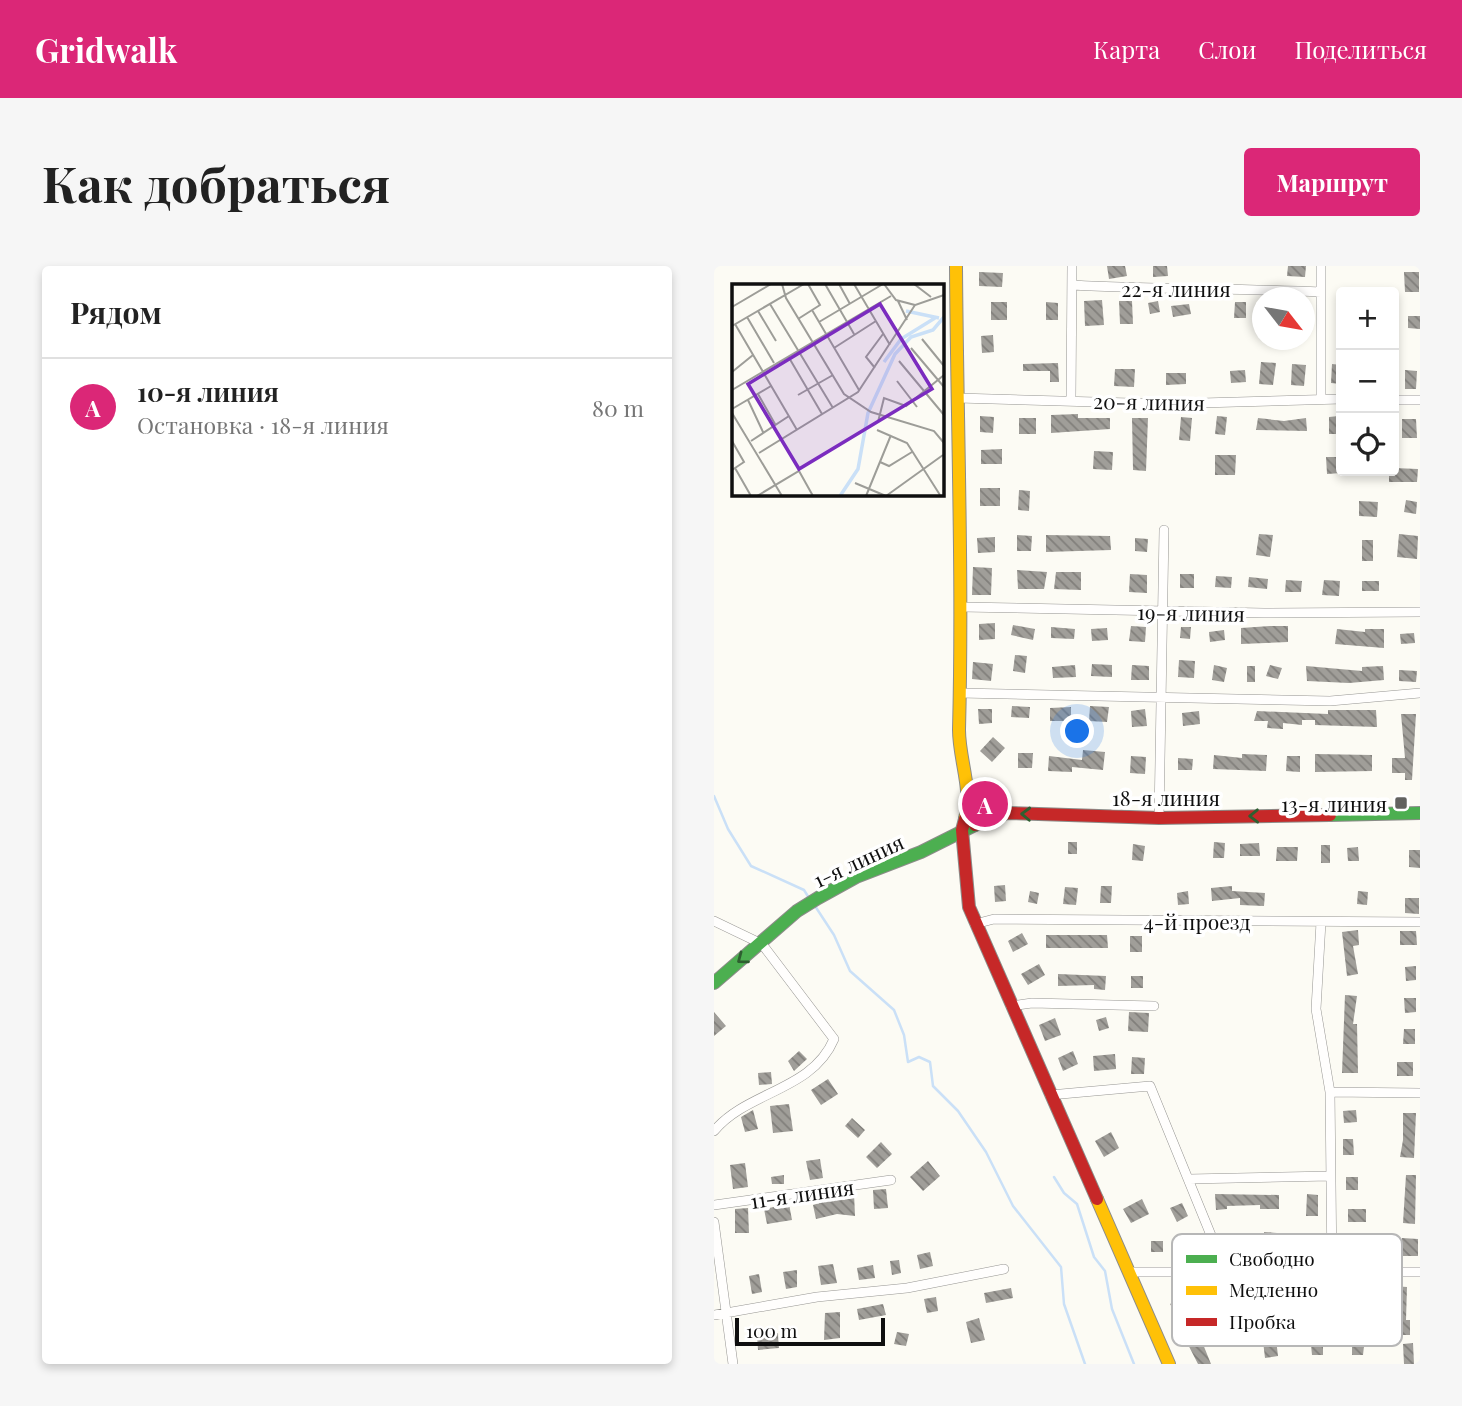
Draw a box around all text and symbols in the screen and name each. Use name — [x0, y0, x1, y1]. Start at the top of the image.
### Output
text: Gridwalk — [35, 27, 177, 71]
text: Карта — [1093, 33, 1160, 65]
text: Слои — [1198, 33, 1257, 65]
text: Поделиться — [1295, 33, 1427, 65]
button: Маршрут — [1244, 148, 1420, 216]
text: Как добраться — [42, 150, 390, 215]
street label: 22-я линия — [1121, 274, 1231, 302]
inset map — [732, 284, 943, 495]
north arrow — [1252, 287, 1315, 350]
map controls — [1336, 287, 1399, 476]
button: + — [1336, 287, 1399, 350]
text: Рядом — [70, 292, 162, 332]
button: − — [1336, 350, 1399, 413]
text: 10-я линия — [137, 374, 279, 409]
street label: 20-я линия — [1093, 386, 1205, 416]
text: A — [85, 392, 101, 423]
text: 80 m — [592, 392, 644, 423]
text: Остановка · 18-я линия — [137, 409, 389, 440]
button: locate — [1336, 413, 1399, 476]
street label: 19-я линия — [1137, 597, 1245, 627]
your location — [1060, 714, 1094, 748]
pin: A — [962, 778, 1008, 830]
street label: 18-я линия — [1112, 783, 1220, 811]
place label: 13-я линия — [1281, 789, 1387, 817]
marker: 13-я линия — [1393, 795, 1409, 811]
one-way arrow — [1021, 806, 1032, 821]
one-way arrow — [1248, 808, 1259, 824]
street label: 1-я линия — [808, 827, 908, 893]
street label: 4-й проезд — [1143, 907, 1251, 935]
one-way arrow — [737, 951, 750, 964]
street label: 11-я линия — [748, 1172, 856, 1214]
legend — [1172, 1234, 1402, 1346]
text: Свободно — [1229, 1245, 1315, 1271]
text: Медленно — [1229, 1276, 1318, 1302]
text: Пробка — [1229, 1308, 1296, 1334]
scale bar — [735, 1315, 886, 1347]
text: 100 m — [746, 1317, 797, 1343]

